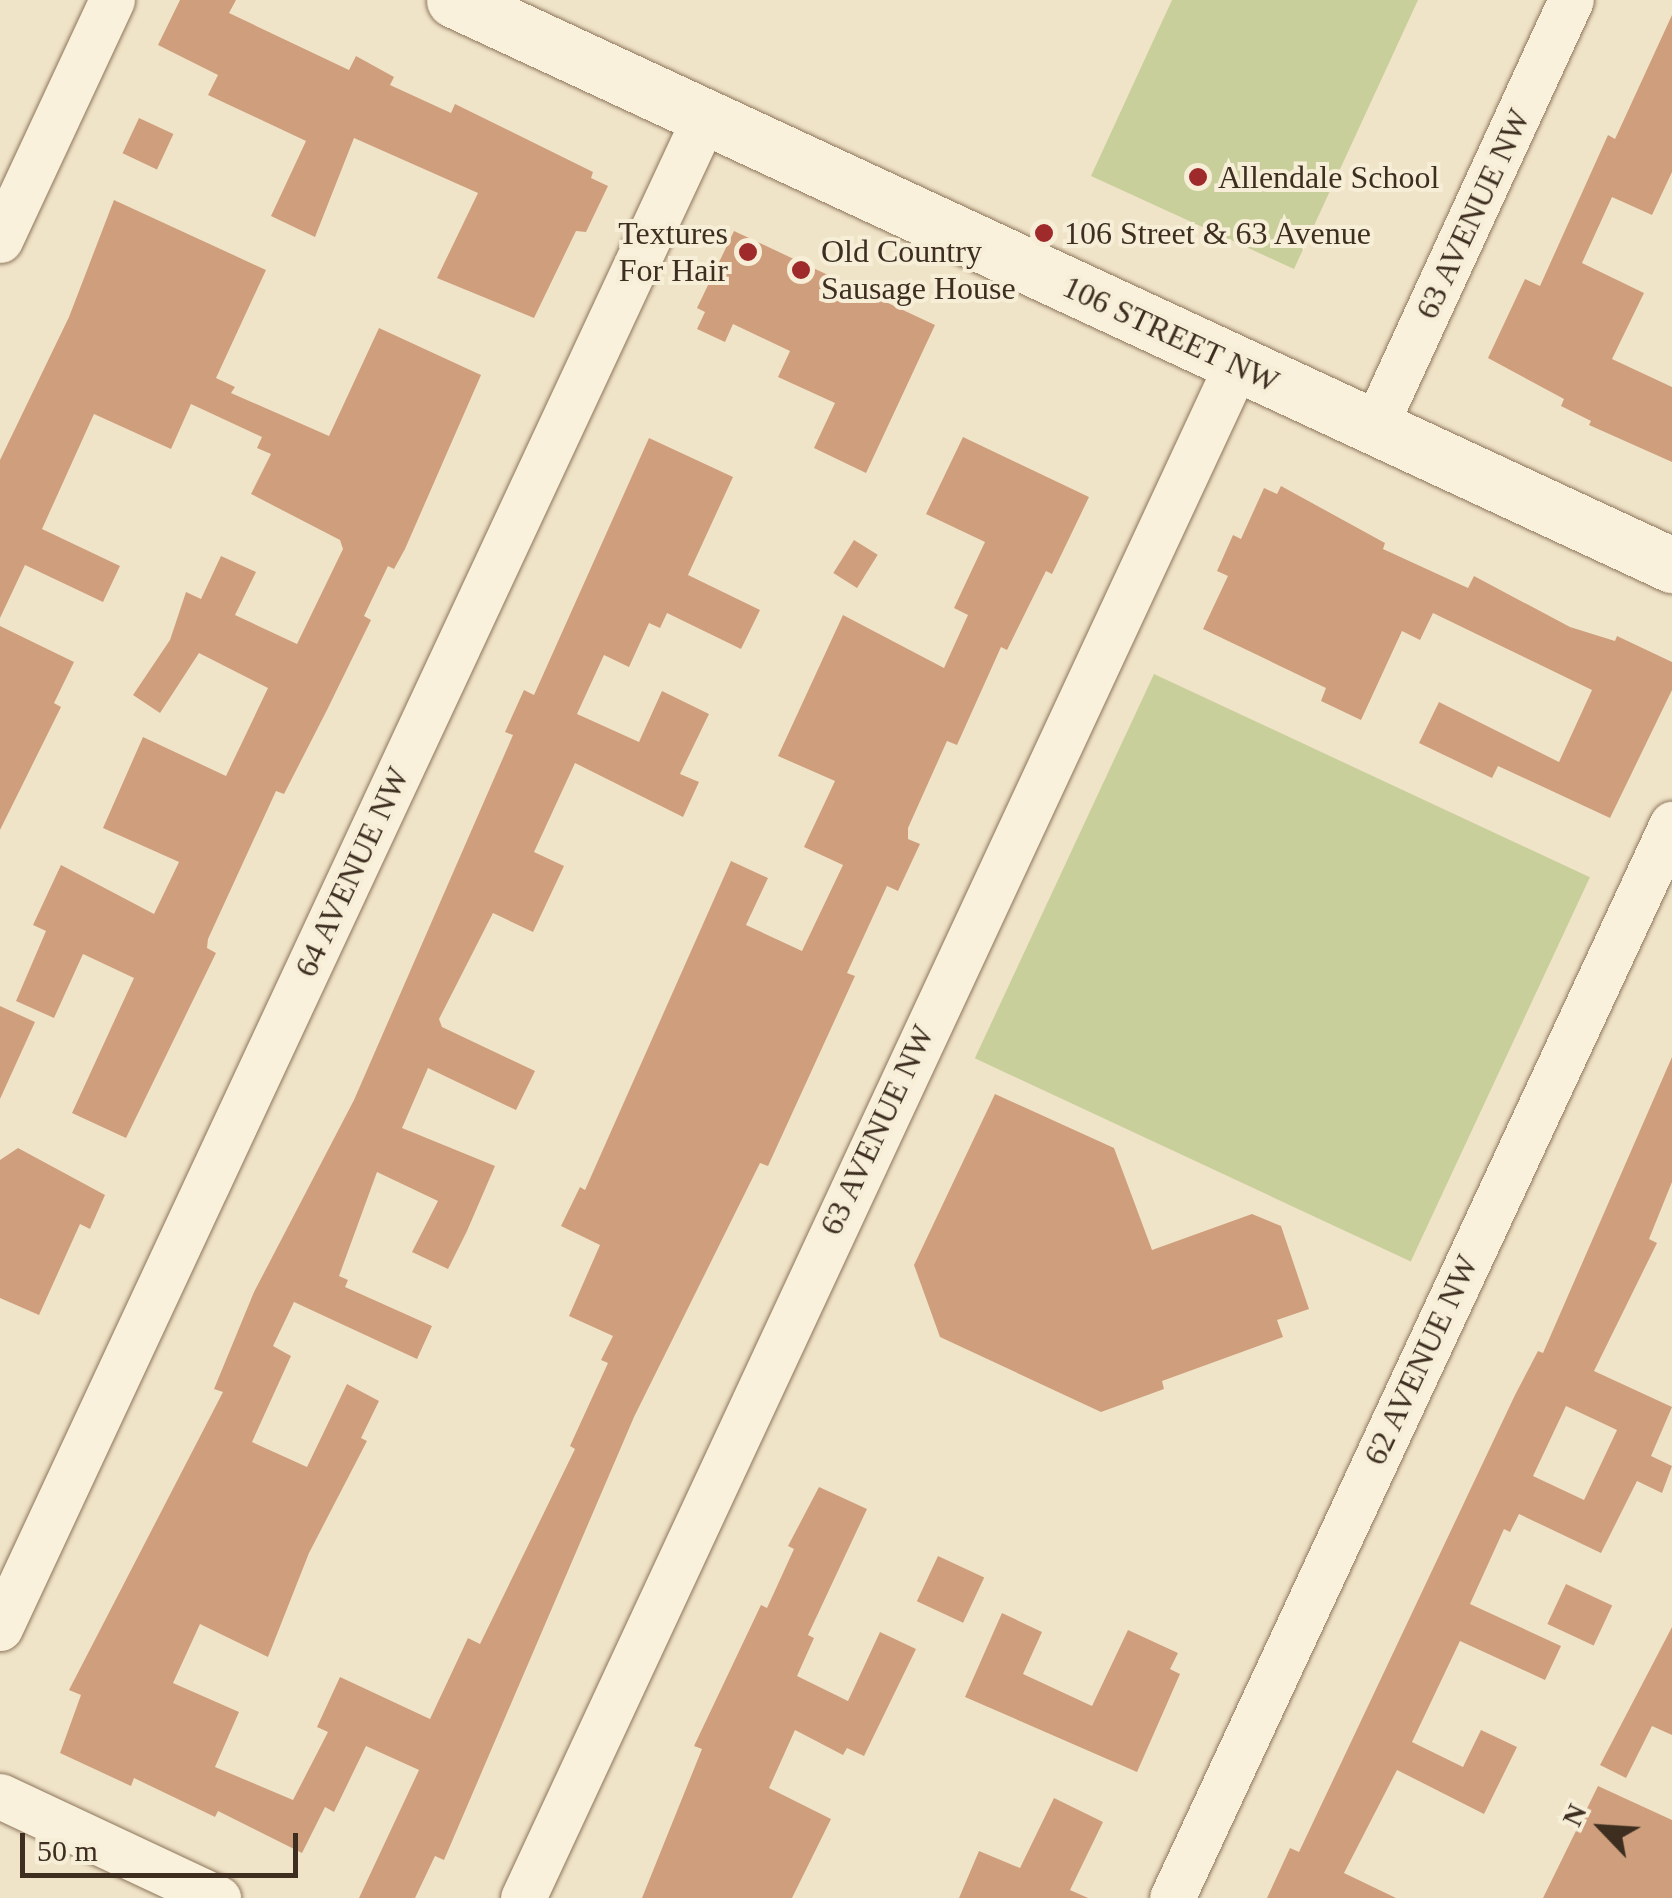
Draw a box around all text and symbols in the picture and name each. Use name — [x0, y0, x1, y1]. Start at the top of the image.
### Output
street label: 63 AVENUE NW — [1407, 102, 1539, 326]
place label: Allendale School — [1218, 158, 1439, 196]
marker: Allendale School — [1187, 166, 1209, 188]
place label: 106 Street & 63 Avenue — [1064, 214, 1373, 252]
place label: Textures For Hair — [618, 215, 728, 290]
marker: 106 Street & 63 Avenue — [1033, 222, 1055, 244]
place label: Old Country Sausage House — [821, 233, 1016, 308]
marker: Textures For Hair — [737, 241, 759, 263]
marker: Old Country Sausage House — [790, 259, 812, 281]
street label: 106 STREET NW — [1057, 267, 1285, 401]
street label: 64 AVENUE NW — [286, 760, 418, 984]
street label: 63 AVENUE NW — [811, 1018, 943, 1242]
street label: 62 AVENUE NW — [1355, 1248, 1487, 1472]
north arrow — [1552, 1778, 1652, 1878]
text: N — [1556, 1799, 1593, 1831]
scale bar — [25, 1813, 302, 1875]
text: 50 m — [37, 1834, 98, 1867]

